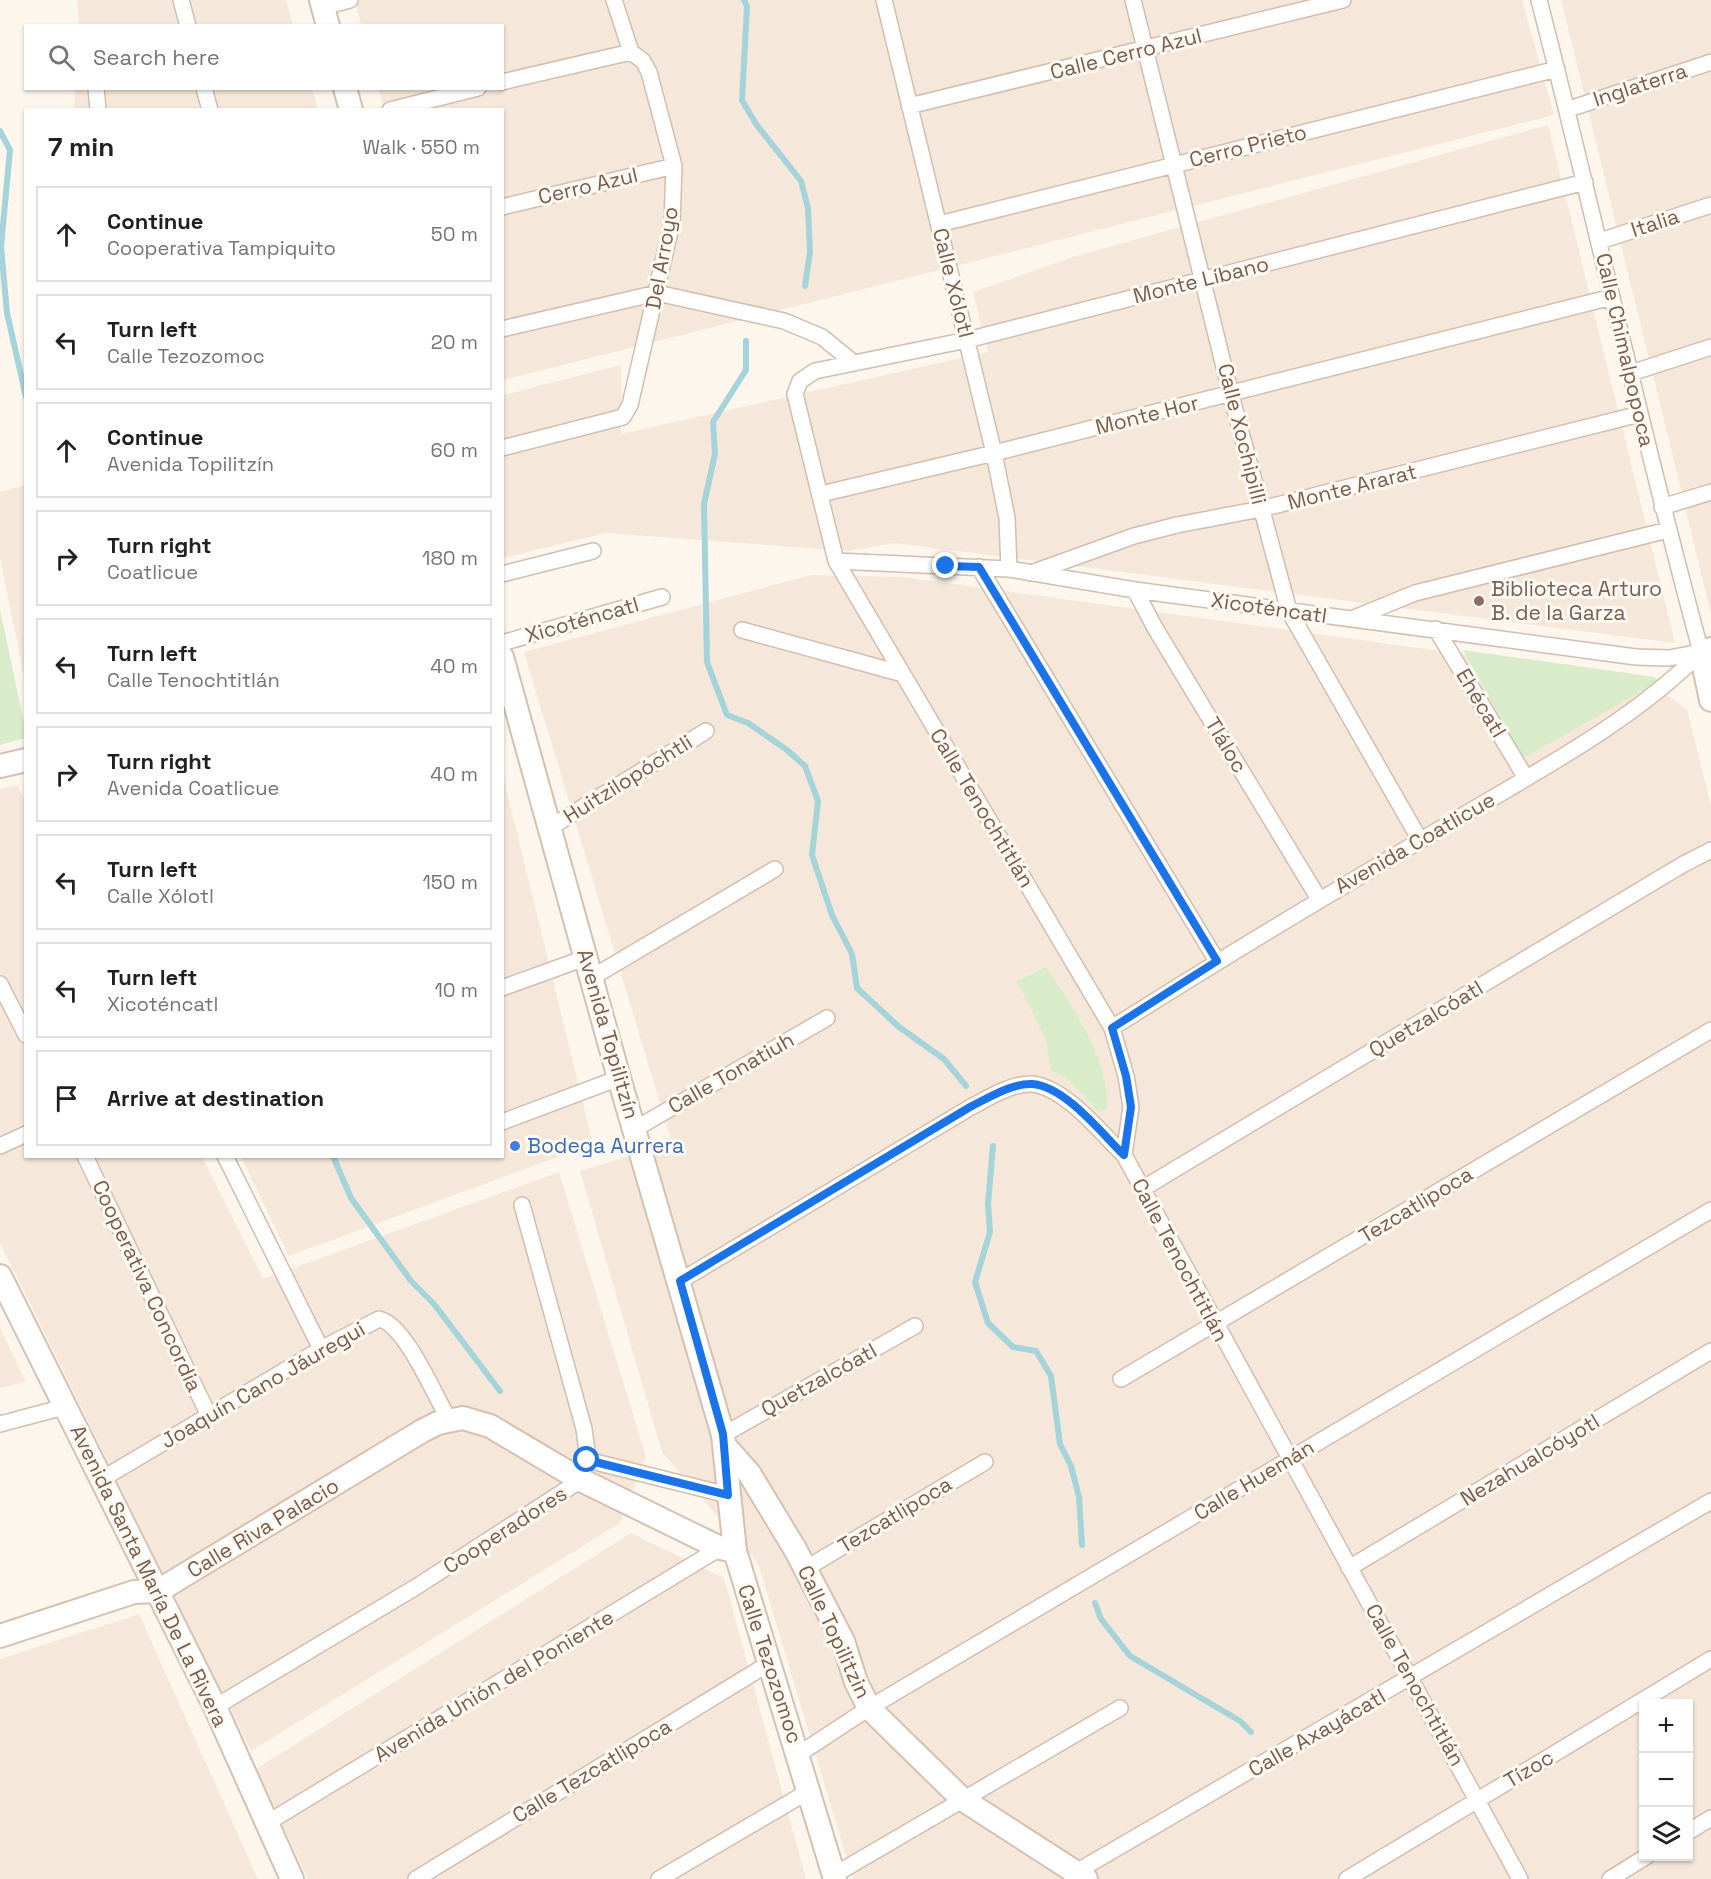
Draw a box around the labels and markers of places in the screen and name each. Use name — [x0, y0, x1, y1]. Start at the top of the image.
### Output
place label: Biblioteca Arturo B. de la Garza — [1491, 575, 1662, 626]
marker: Biblioteca Arturo B. de la Garza — [1472, 594, 1486, 608]
place label: Bodega Aurrera — [527, 1132, 684, 1159]
marker: Bodega Aurrera — [508, 1139, 522, 1153]

